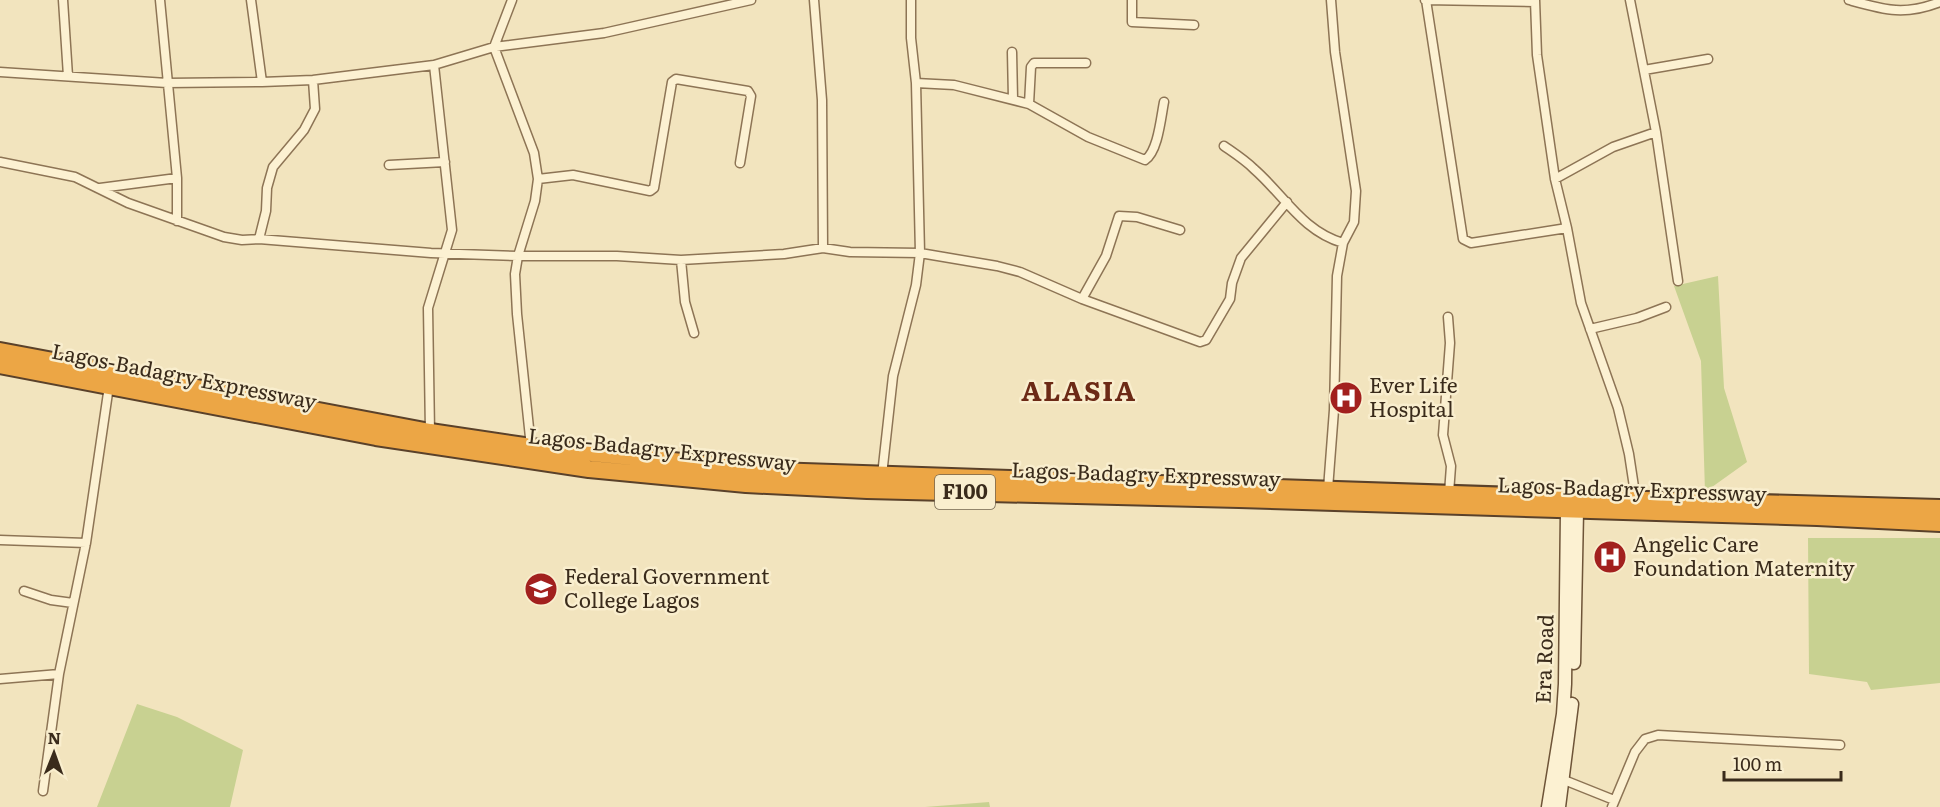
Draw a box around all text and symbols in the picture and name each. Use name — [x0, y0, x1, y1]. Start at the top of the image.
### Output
street label: Lagos-Badagry Expressway — [49, 334, 321, 416]
place label: Ever Life Hospital — [1369, 368, 1458, 423]
district label: ALASIA — [1021, 369, 1137, 409]
hospital icon: Ever Life Hospital — [1328, 380, 1364, 416]
street label: Lagos-Badagry Expressway — [527, 418, 799, 477]
street label: Lagos-Badagry Expressway — [1011, 452, 1282, 493]
street label: Lagos-Badagry Expressway — [1497, 467, 1768, 508]
road number: F100 — [935, 475, 995, 509]
place label: Angelic Care Foundation Maternity — [1633, 527, 1856, 582]
hospital icon: Angelic Care Foundation Maternity — [1592, 539, 1628, 575]
place label: Federal Government College Lagos — [564, 559, 770, 614]
school or university icon: Federal Government College Lagos — [523, 571, 559, 607]
street label: Era Road — [1525, 613, 1560, 704]
north arrow — [24, 723, 84, 783]
text: N — [47, 725, 61, 749]
scale bar — [1724, 744, 1841, 782]
text: 100 m — [1733, 750, 1782, 777]

